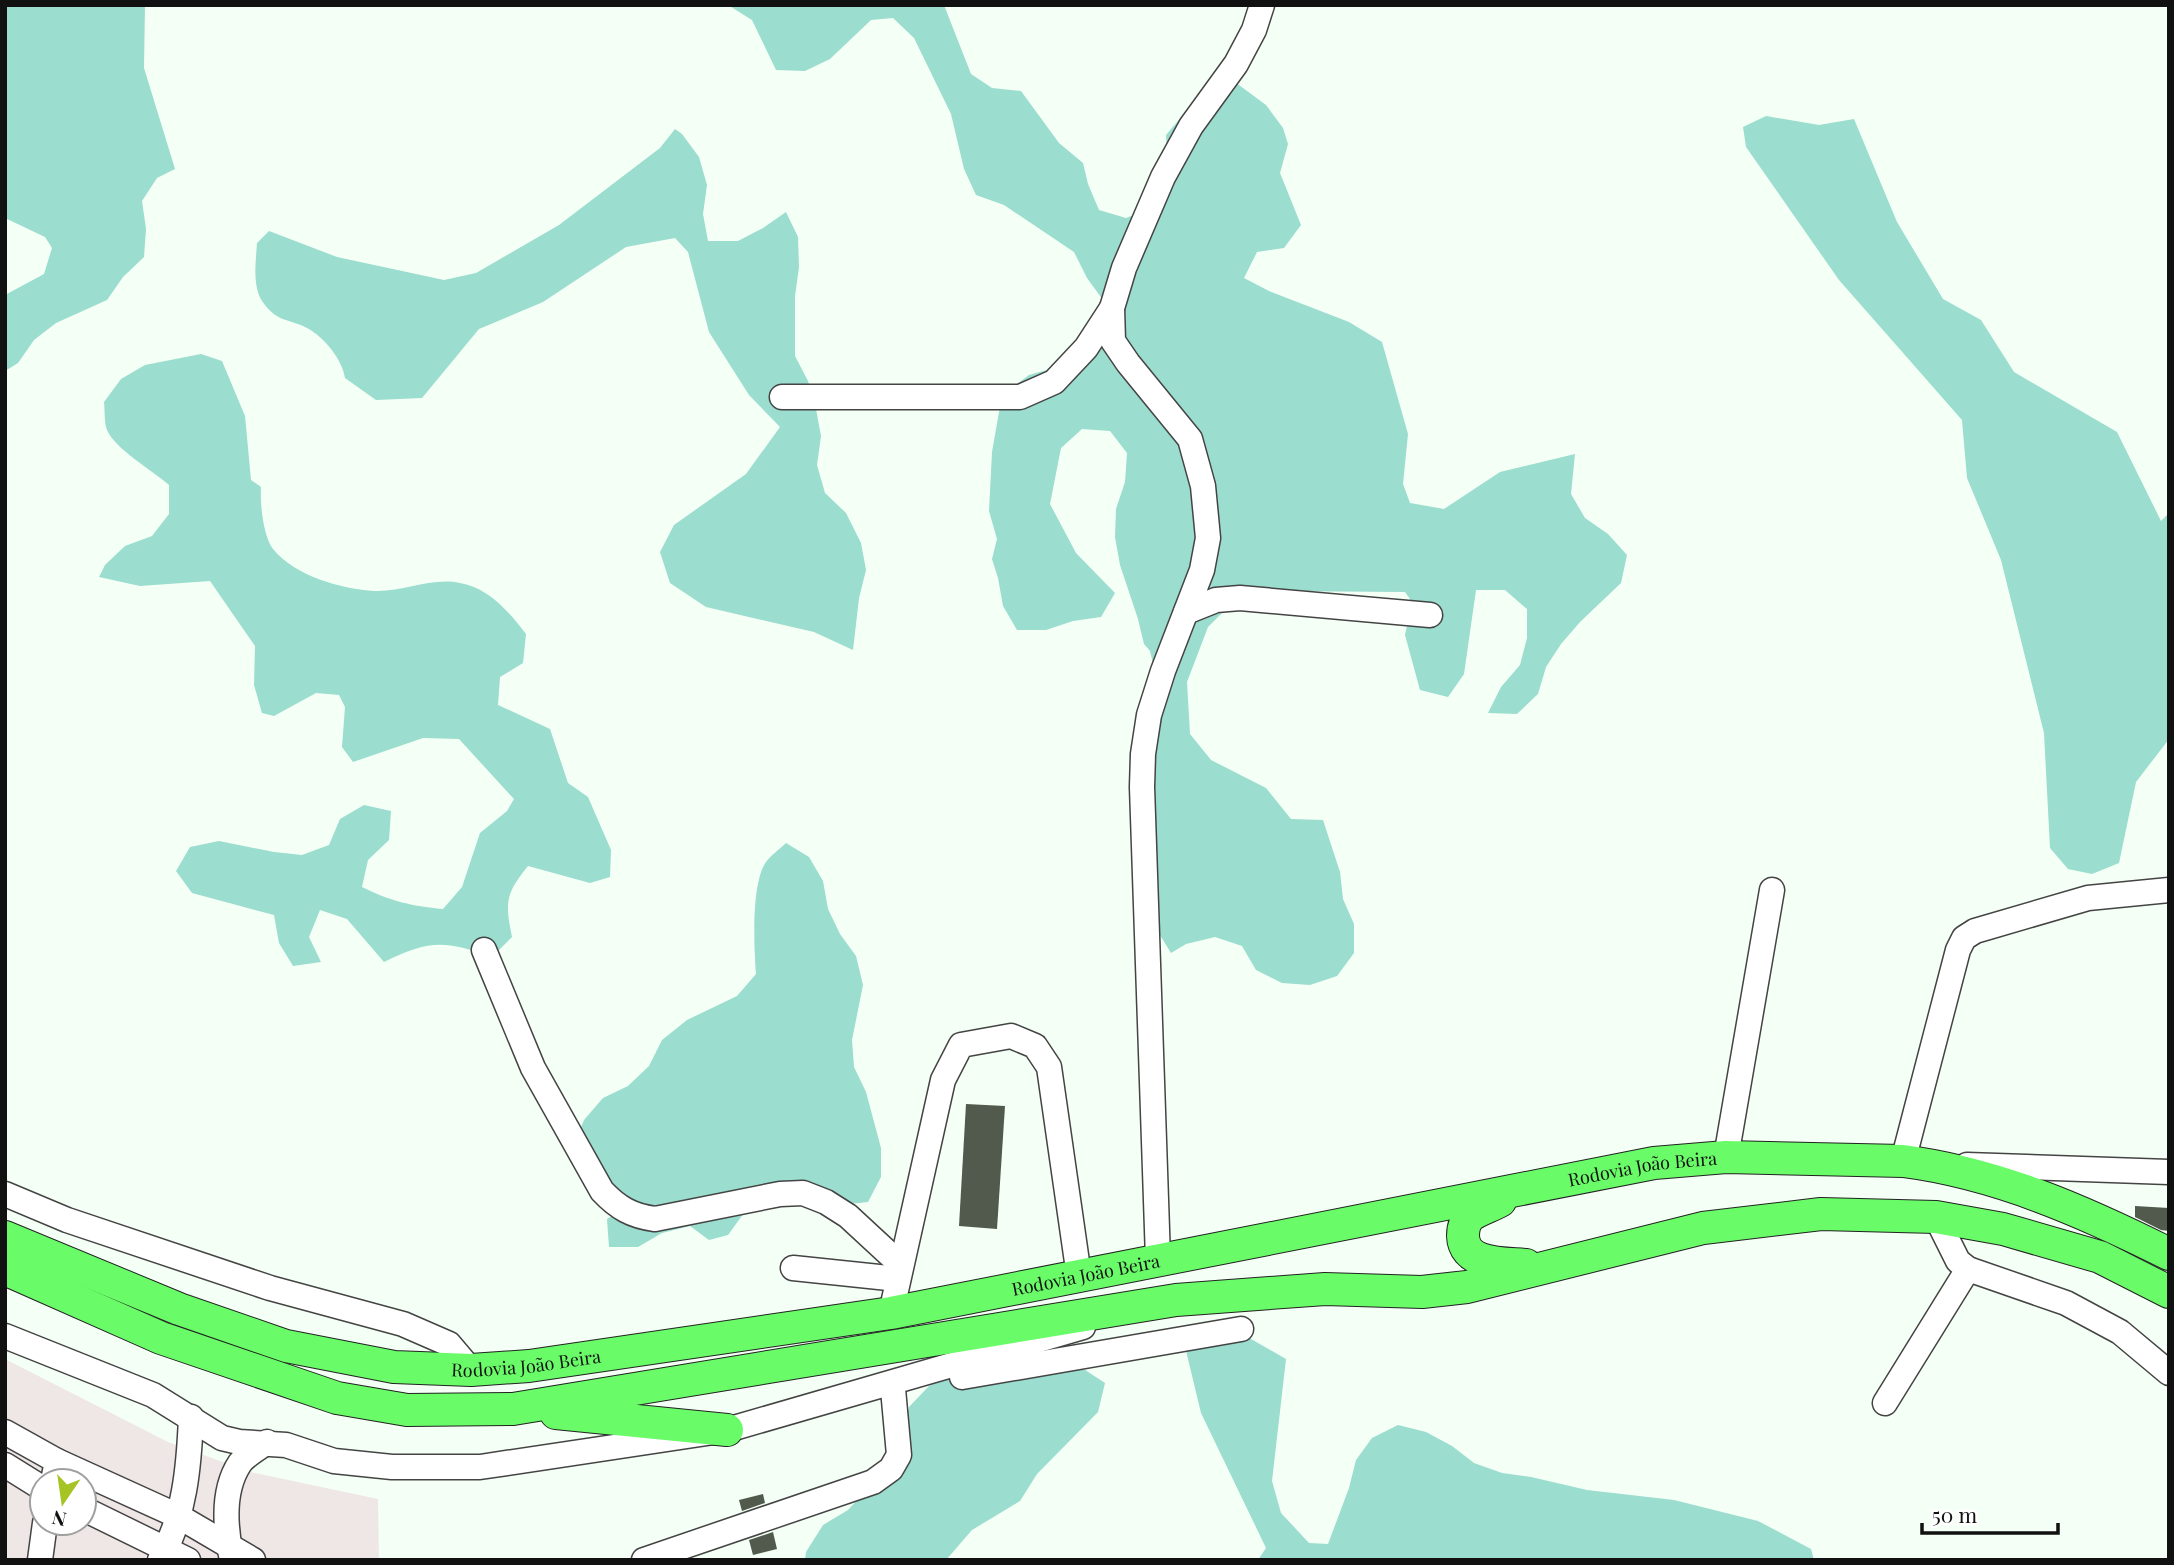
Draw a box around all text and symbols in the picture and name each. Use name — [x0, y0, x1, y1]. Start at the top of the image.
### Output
street label: Rodovia João Beira — [1566, 1146, 1718, 1192]
street label: Rodovia João Beira — [1010, 1248, 1162, 1301]
street label: Rodovia João Beira — [451, 1344, 602, 1382]
north arrow — [28, 1467, 98, 1537]
scale bar — [1922, 1492, 2058, 1536]
text: 50 m — [1932, 1500, 1978, 1528]
text: N — [49, 1505, 69, 1534]

